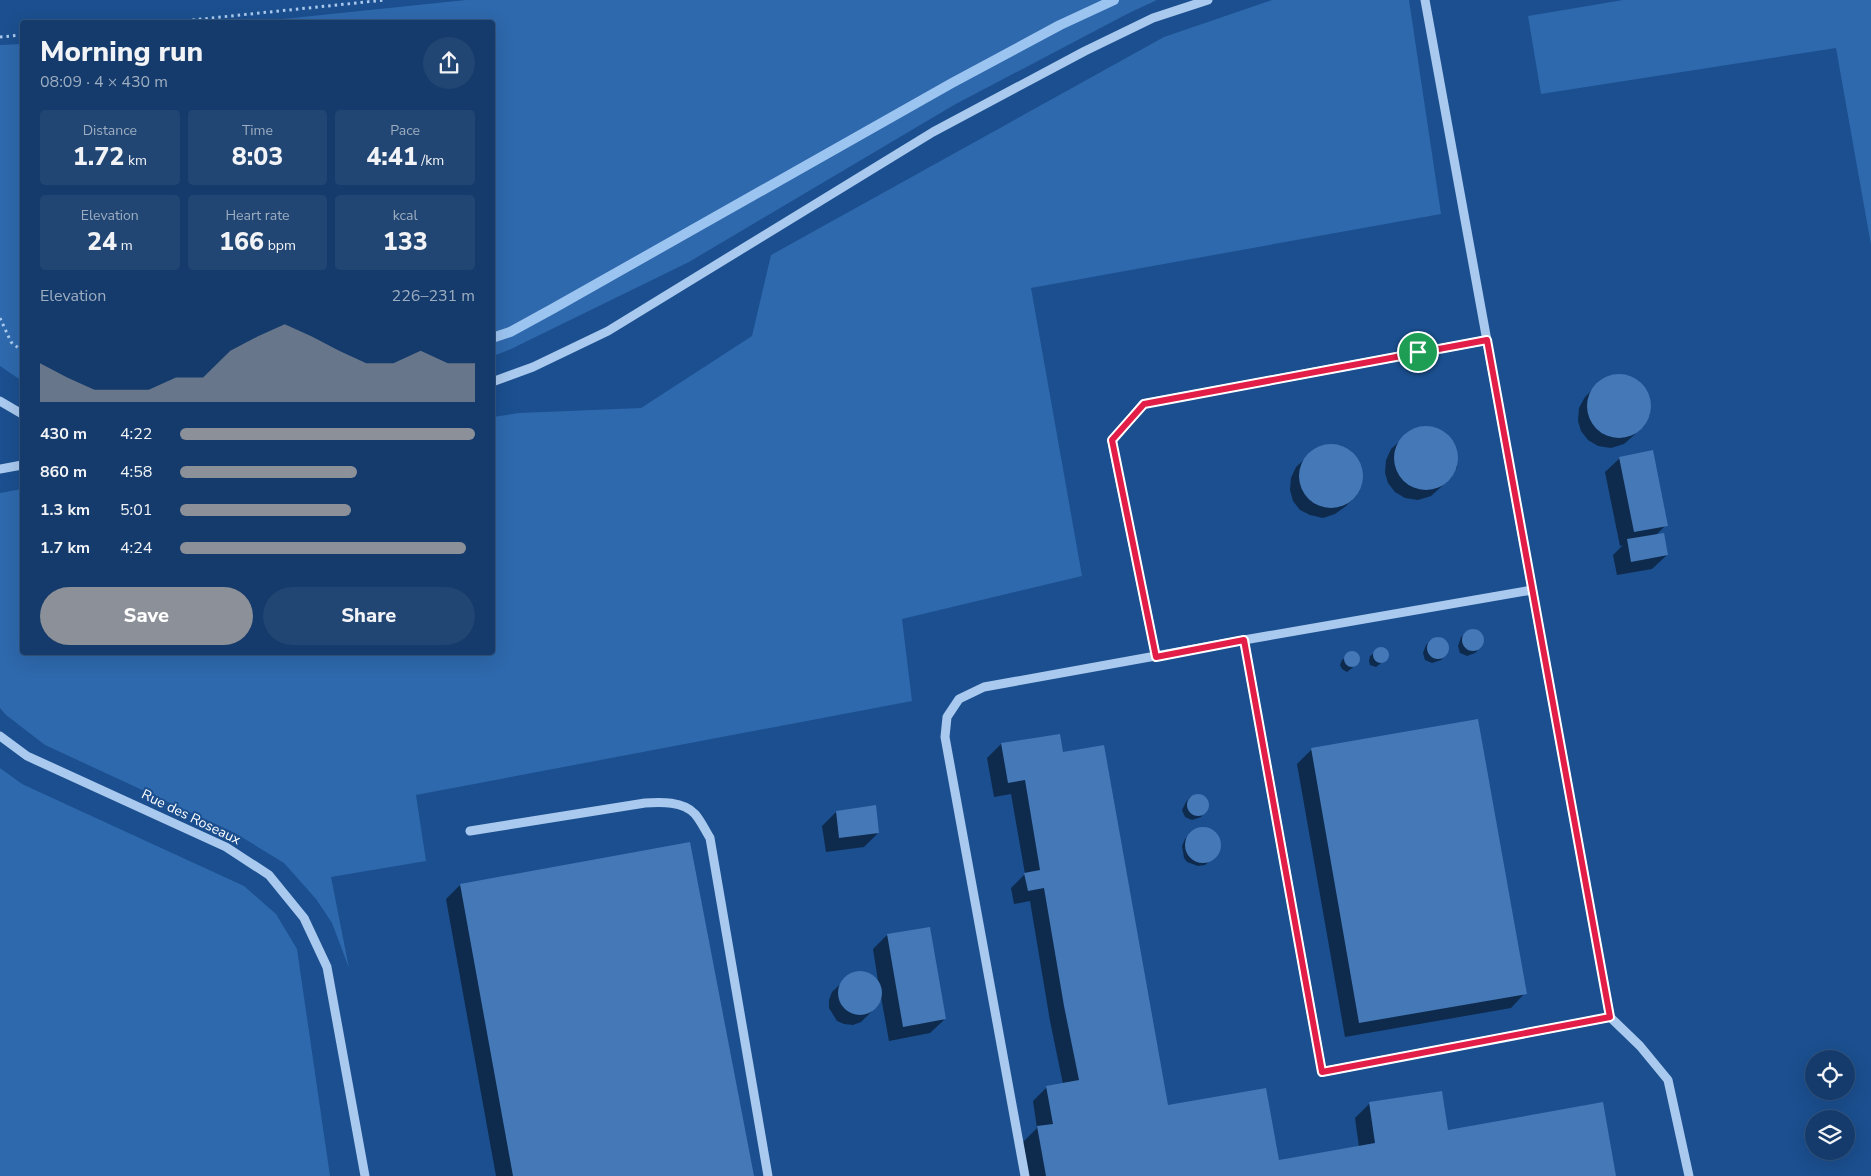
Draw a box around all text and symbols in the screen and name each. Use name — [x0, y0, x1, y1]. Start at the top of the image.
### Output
text: Morning run — [40, 33, 203, 71]
button: share — [423, 37, 475, 89]
text: 08:09 · 4 × 430 m — [40, 71, 168, 93]
text: Distance — [83, 121, 137, 140]
text: Time — [242, 121, 273, 140]
text: Pace — [390, 121, 420, 140]
text: 1.72 — [73, 140, 124, 174]
text: 8:03 — [232, 140, 283, 174]
text: 4:41 — [366, 140, 418, 174]
text: km — [124, 151, 147, 170]
text: /km — [418, 151, 444, 170]
text: Elevation — [81, 206, 139, 225]
text: Heart rate — [225, 206, 290, 225]
text: kcal — [393, 206, 418, 225]
text: 24 — [87, 225, 117, 259]
text: 166 — [219, 225, 264, 259]
text: 133 — [383, 225, 428, 259]
text: m — [117, 236, 133, 255]
text: bpm — [264, 236, 296, 255]
text: Elevation — [40, 285, 106, 307]
text: 226–231 m — [392, 285, 475, 307]
pin — [1397, 331, 1439, 373]
icon: arrive — [1404, 338, 1432, 366]
text: 430 m — [40, 423, 87, 445]
text: 4:22 — [120, 423, 152, 445]
text: 860 m — [40, 461, 87, 483]
text: 4:58 — [120, 461, 152, 483]
text: 1.3 km — [40, 499, 90, 521]
text: 5:01 — [120, 499, 152, 521]
text: 1.7 km — [40, 537, 90, 559]
text: 4:24 — [120, 537, 152, 559]
button: Save — [40, 587, 253, 645]
button: Share — [263, 587, 475, 645]
street label: Rue des Roseaux — [138, 785, 244, 849]
map controls — [1805, 1050, 1855, 1160]
button: locate — [1805, 1050, 1855, 1100]
button: layers — [1805, 1110, 1855, 1160]

